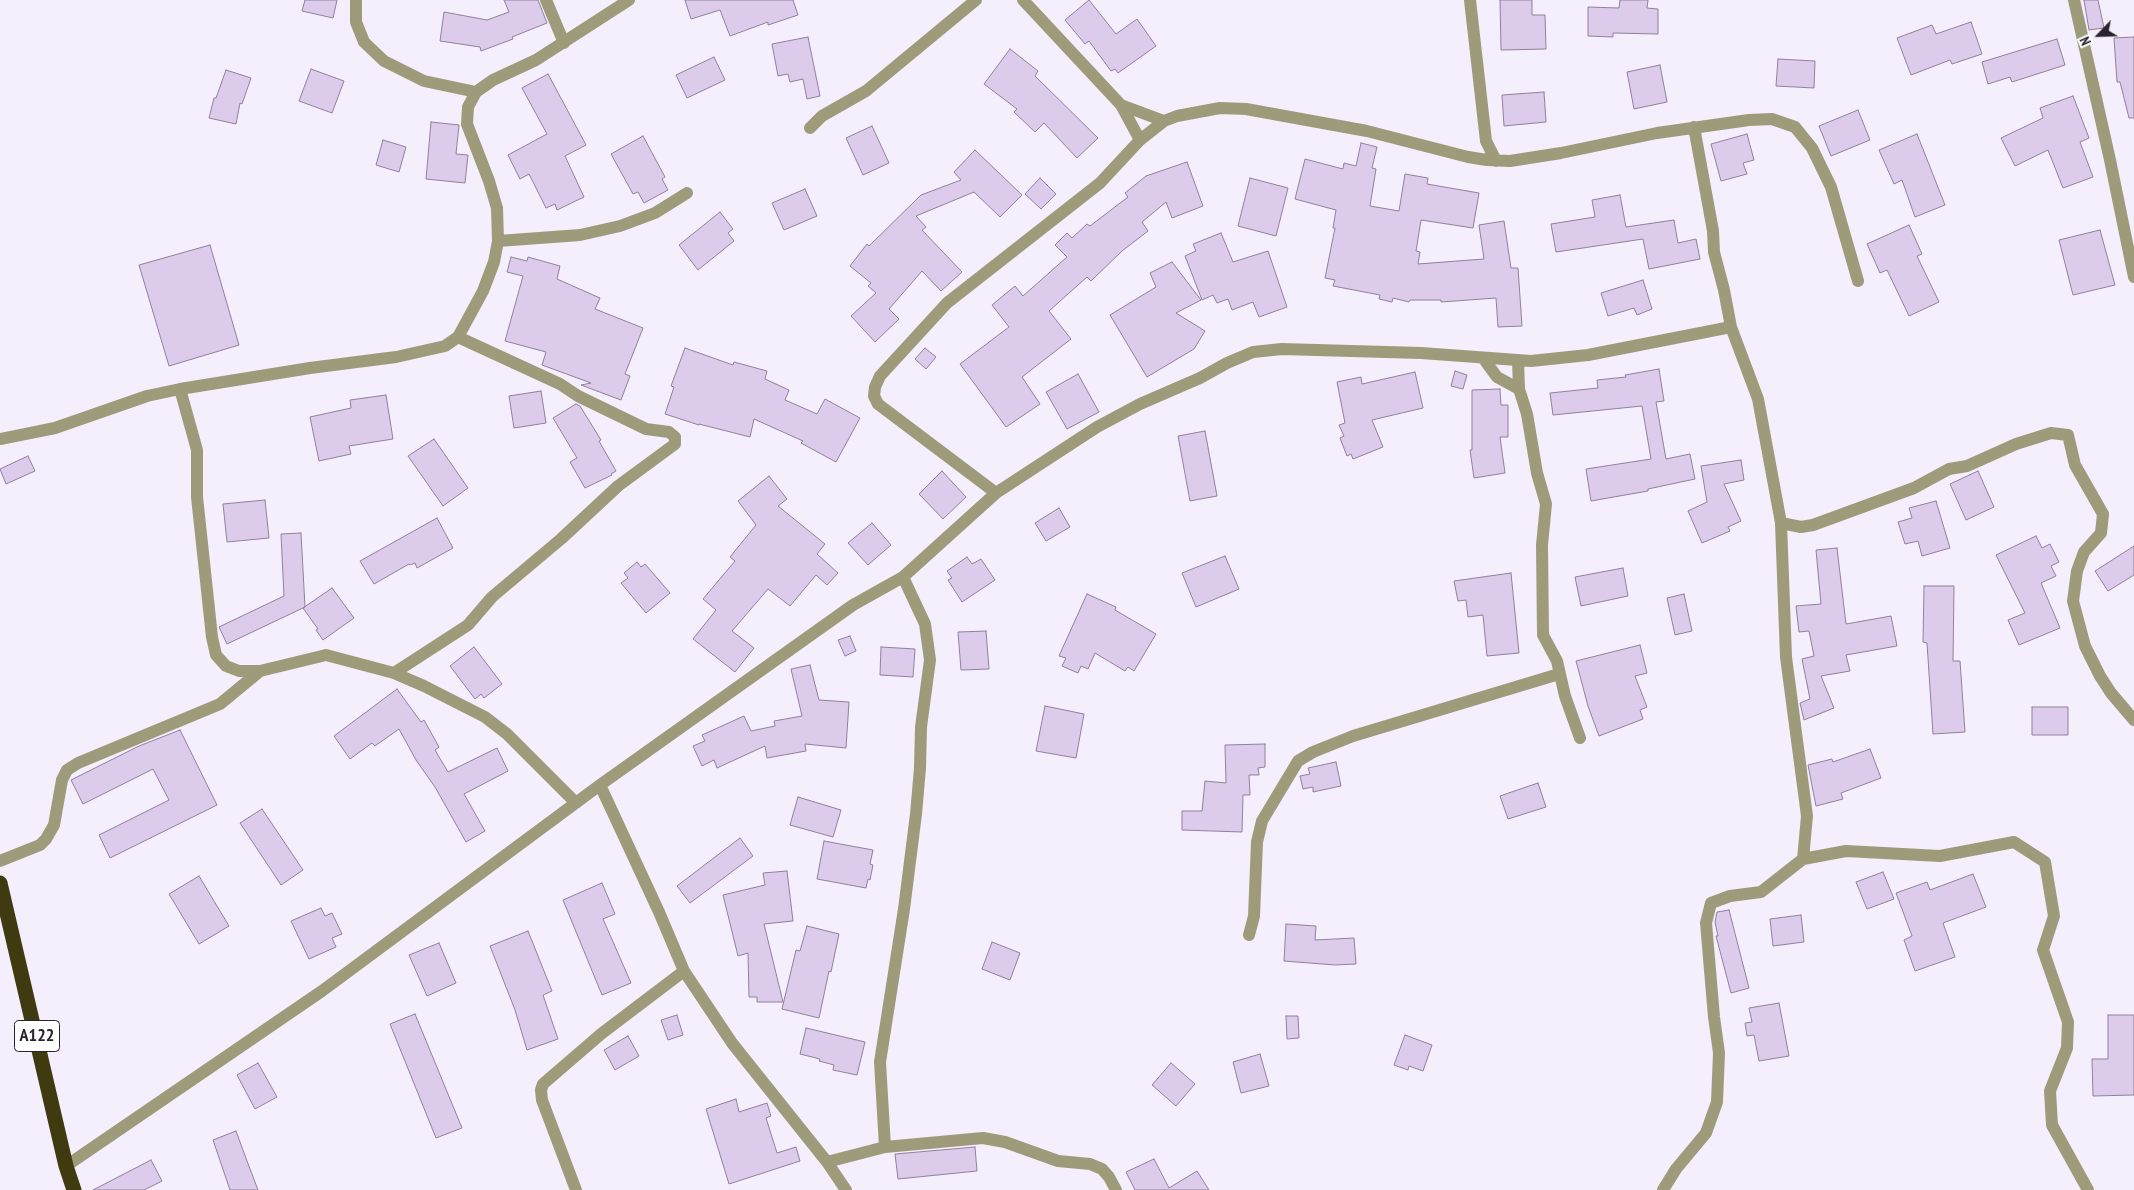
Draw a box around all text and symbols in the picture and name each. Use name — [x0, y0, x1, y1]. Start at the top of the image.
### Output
north arrow — [2074, 10, 2124, 60]
text: N — [2076, 34, 2095, 48]
road number: A122 — [15, 1020, 60, 1052]

